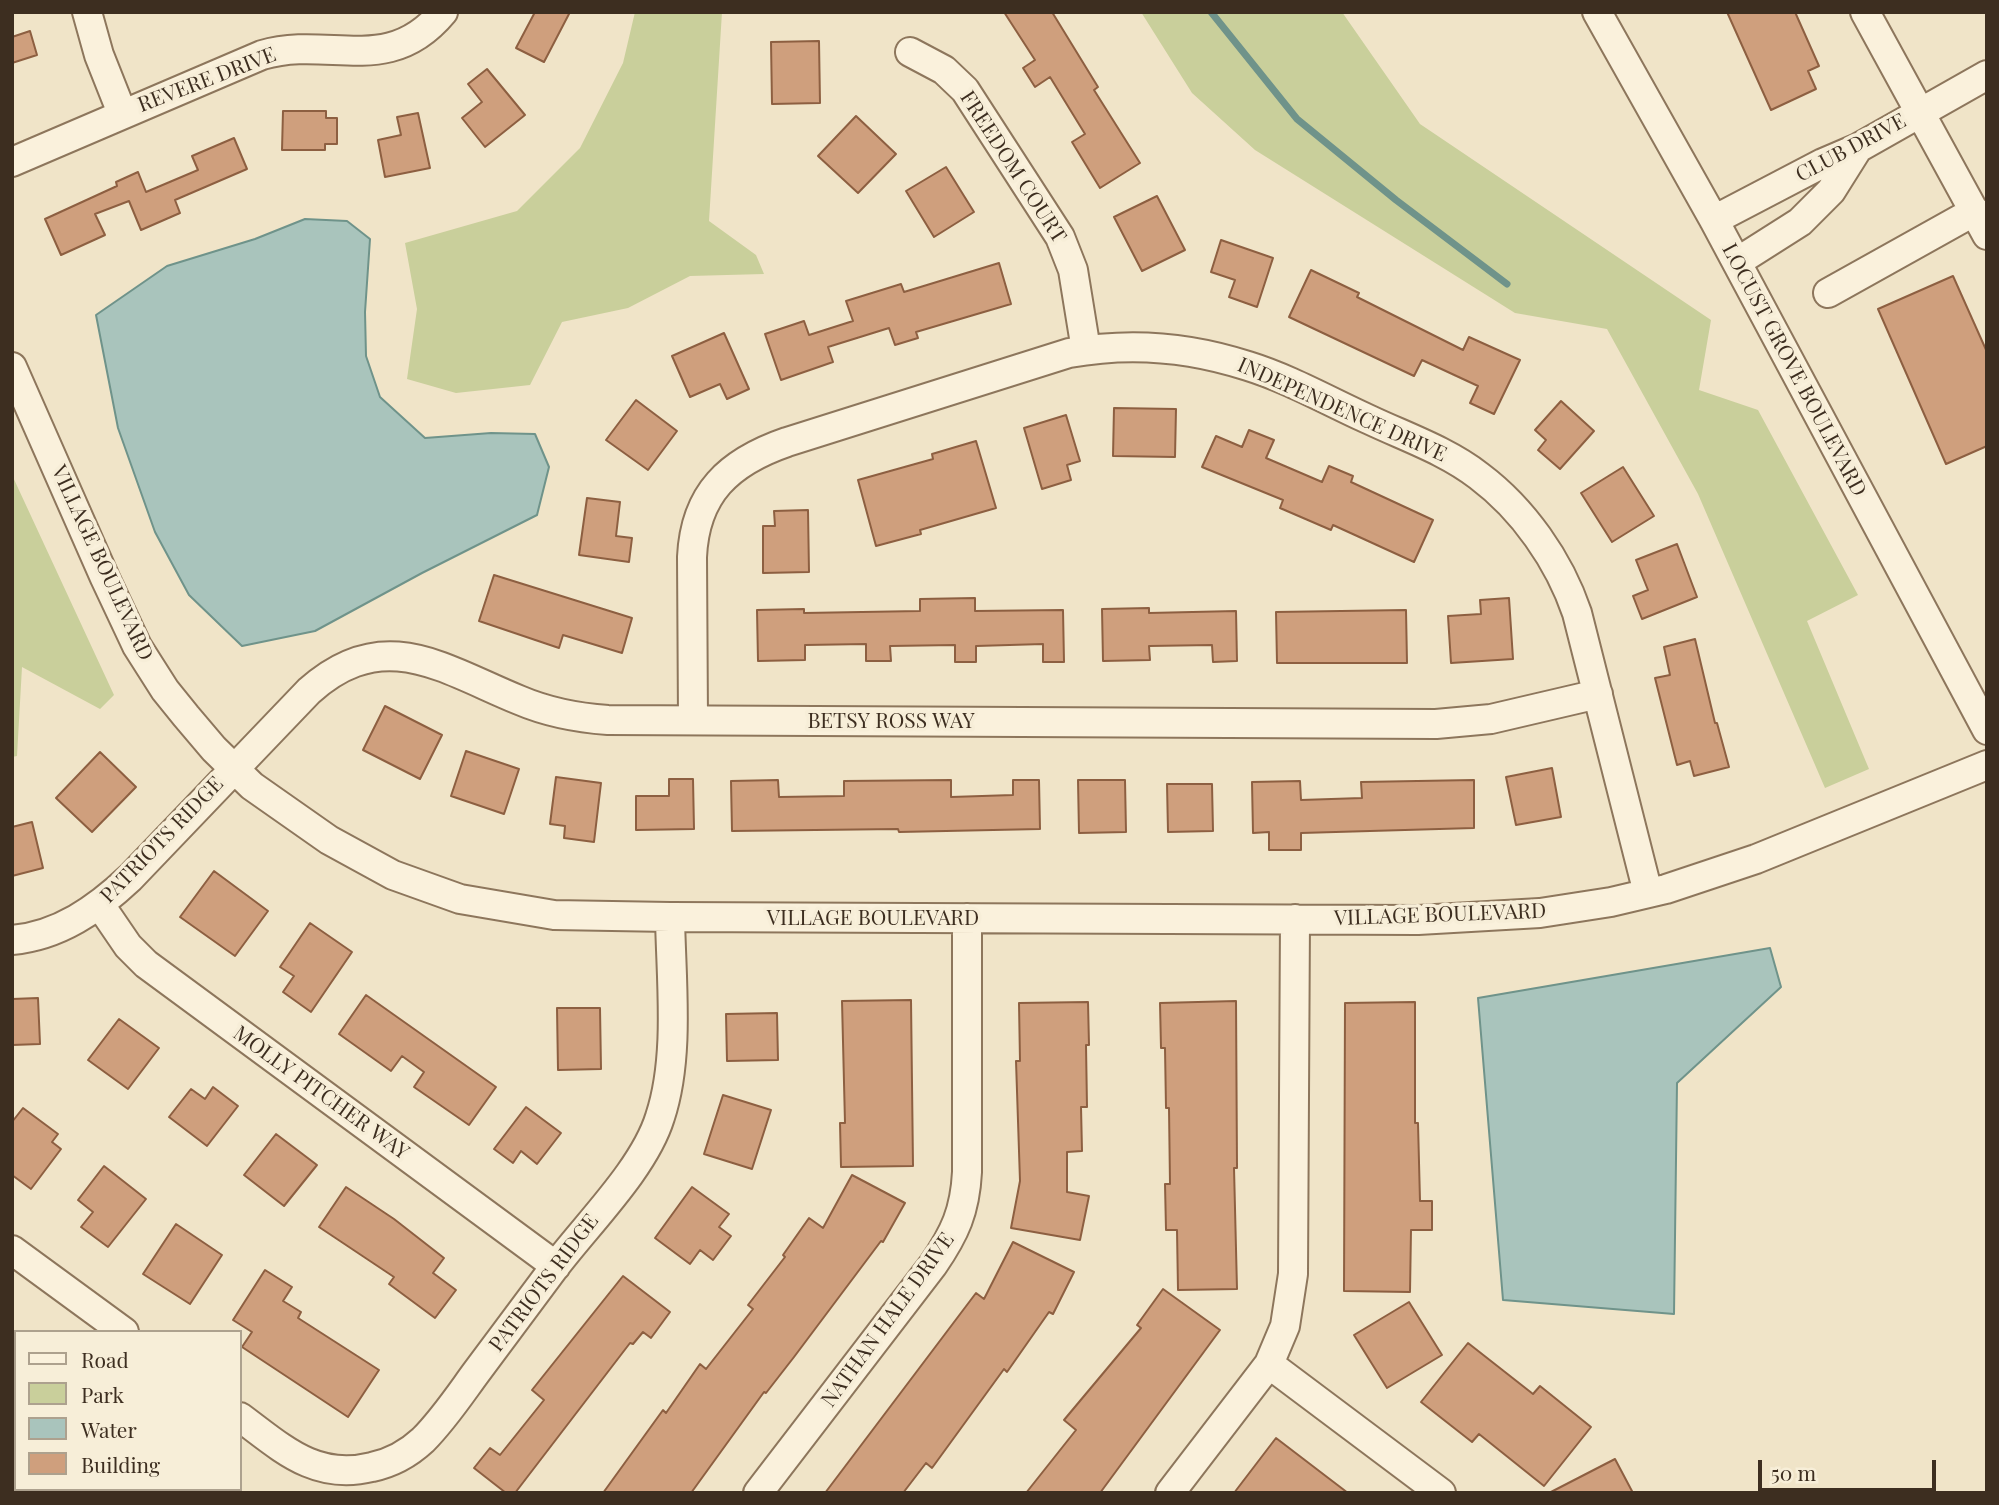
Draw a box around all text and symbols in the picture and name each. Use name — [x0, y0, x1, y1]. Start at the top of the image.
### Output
street label: REVERE DRIVE — [134, 42, 280, 118]
street label: FREEDOM COURT — [955, 86, 1071, 248]
street label: CLUB DRIVE — [1792, 108, 1910, 188]
street label: LOCUST GROVE BOULEVARD — [1717, 239, 1871, 501]
street label: INDEPENDENCE DRIVE — [1234, 352, 1450, 468]
street label: VILLAGE BOULEVARD — [46, 461, 158, 665]
street label: BETSY ROSS WAY — [807, 708, 975, 734]
street label: PATRIOTS RIDGE — [95, 772, 229, 908]
street label: VILLAGE BOULEVARD — [1333, 899, 1547, 931]
street label: VILLAGE BOULEVARD — [767, 905, 979, 931]
street label: MOLLY PITCHER WAY — [228, 1021, 414, 1165]
street label: PATRIOTS RIDGE — [484, 1209, 604, 1357]
street label: NATHAN HALE DRIVE — [816, 1228, 960, 1412]
legend — [14, 1330, 242, 1491]
text: Road — [81, 1345, 129, 1373]
text: Park — [81, 1380, 124, 1408]
text: Water — [81, 1415, 137, 1443]
scale bar — [1761, 1446, 1940, 1490]
text: Building — [81, 1450, 160, 1478]
text: 50 m — [1771, 1458, 1816, 1486]

